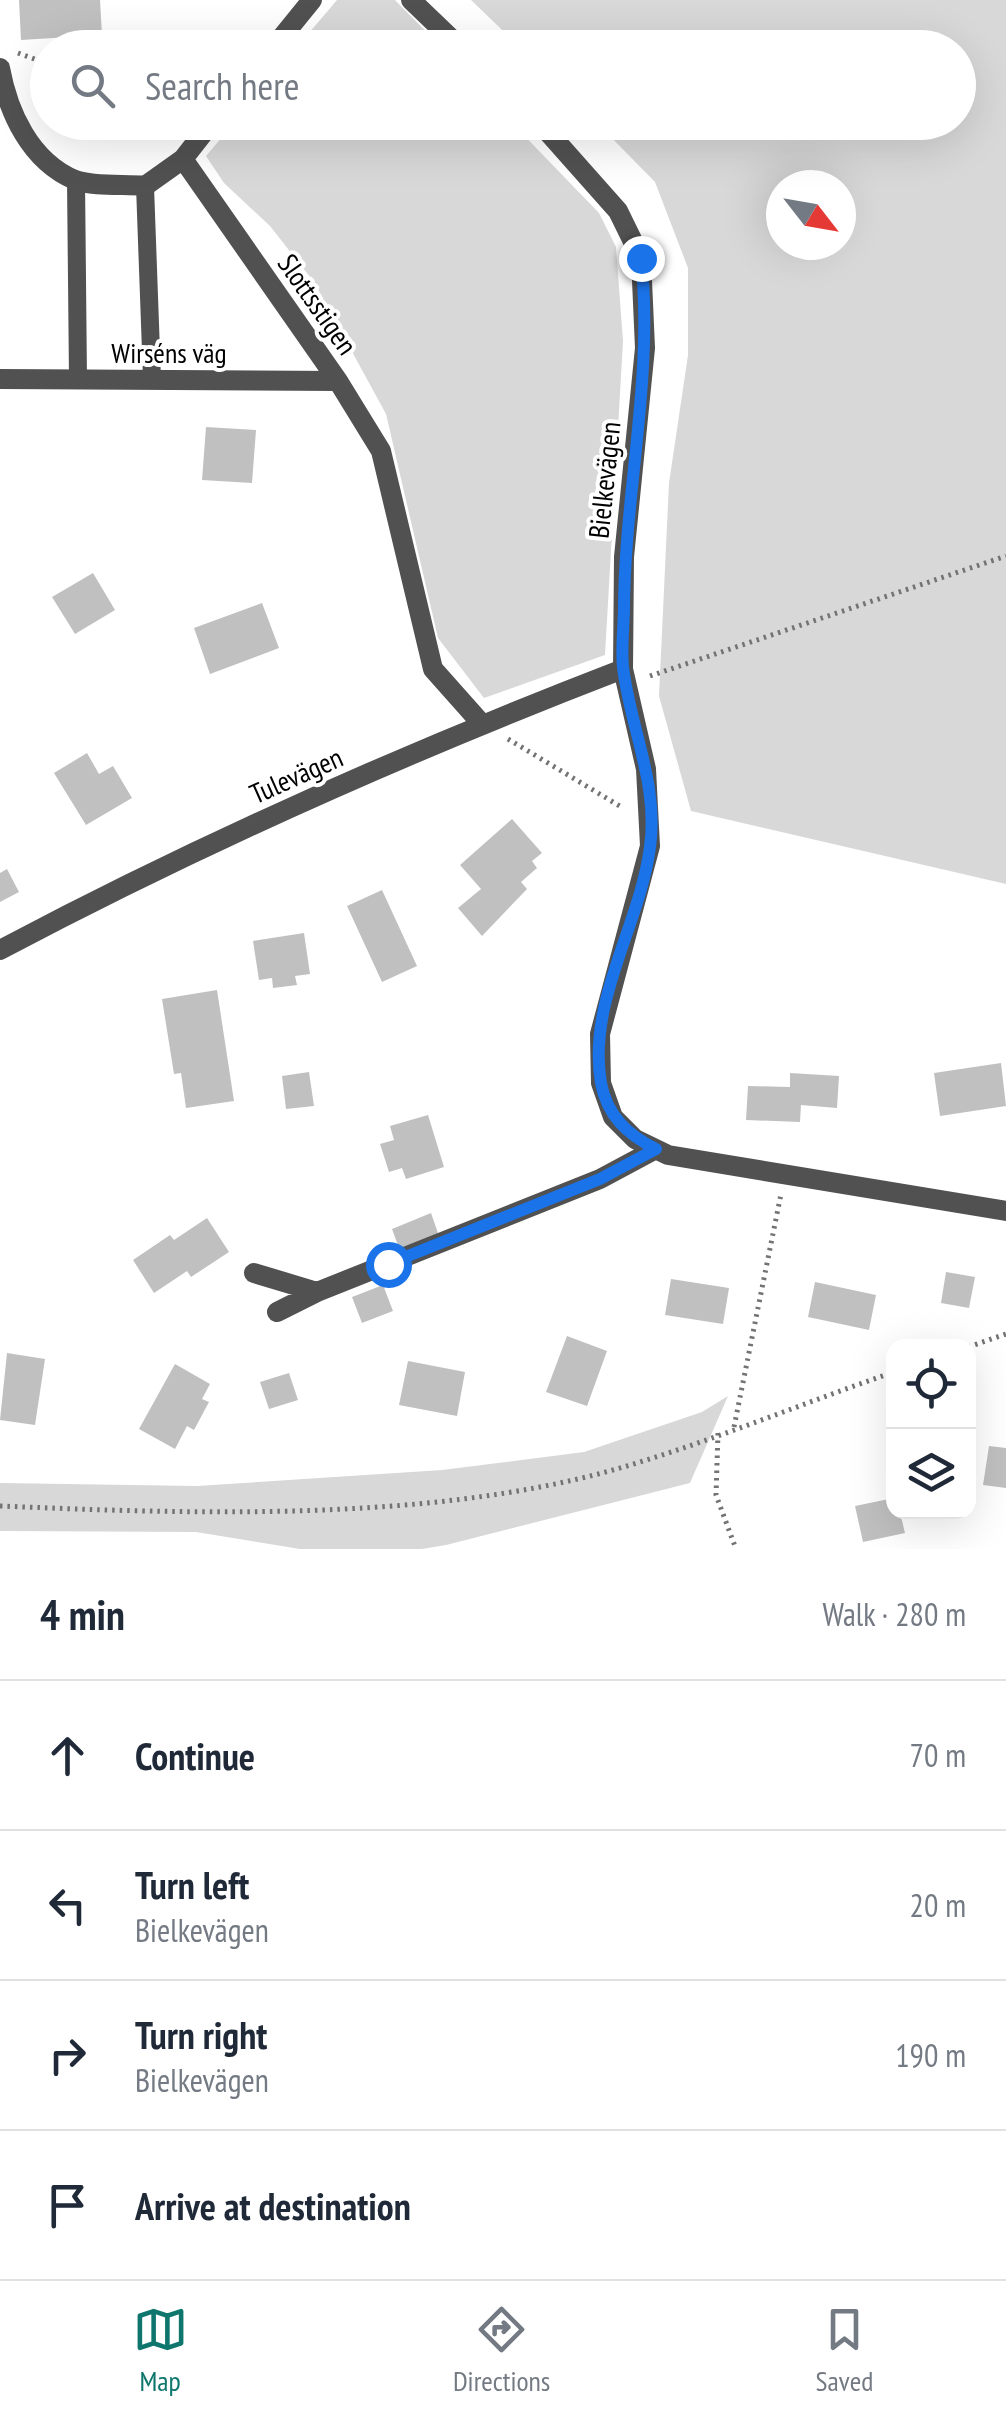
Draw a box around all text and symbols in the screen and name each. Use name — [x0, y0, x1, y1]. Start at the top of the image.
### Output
search box — [30, 30, 976, 140]
icon: search — [65, 58, 120, 113]
text: Search here — [145, 61, 299, 110]
north arrow — [766, 170, 856, 260]
route end — [619, 236, 665, 282]
street label: Slottsstigen — [270, 246, 366, 362]
street label: Wirséns väg — [111, 334, 227, 371]
street label: Bielkevägen — [579, 420, 629, 540]
street label: Tulevägen — [244, 738, 348, 812]
route start — [366, 1242, 412, 1288]
map controls — [886, 1339, 976, 1519]
button: locate — [886, 1339, 976, 1429]
button: layers — [886, 1429, 976, 1519]
text: 4 min — [40, 1587, 125, 1642]
text: Walk · 280 m — [822, 1593, 966, 1635]
icon: ahead — [40, 1728, 95, 1783]
text: Continue — [135, 1731, 255, 1780]
text: 70 m — [910, 1734, 966, 1776]
text: Turn left — [135, 1860, 249, 1909]
icon: left — [40, 1878, 95, 1933]
text: 20 m — [910, 1884, 966, 1926]
text: Bielkevägen — [135, 1909, 269, 1951]
text: Turn right — [135, 2010, 267, 2059]
icon: right — [40, 2028, 95, 2083]
text: 190 m — [895, 2034, 966, 2076]
text: Bielkevägen — [135, 2059, 269, 2101]
icon: arrive — [40, 2178, 95, 2233]
text: Arrive at destination — [135, 2181, 411, 2230]
tab: Map — [133, 2302, 188, 2399]
tab: Directions — [453, 2302, 550, 2399]
tab: Saved — [816, 2302, 873, 2399]

